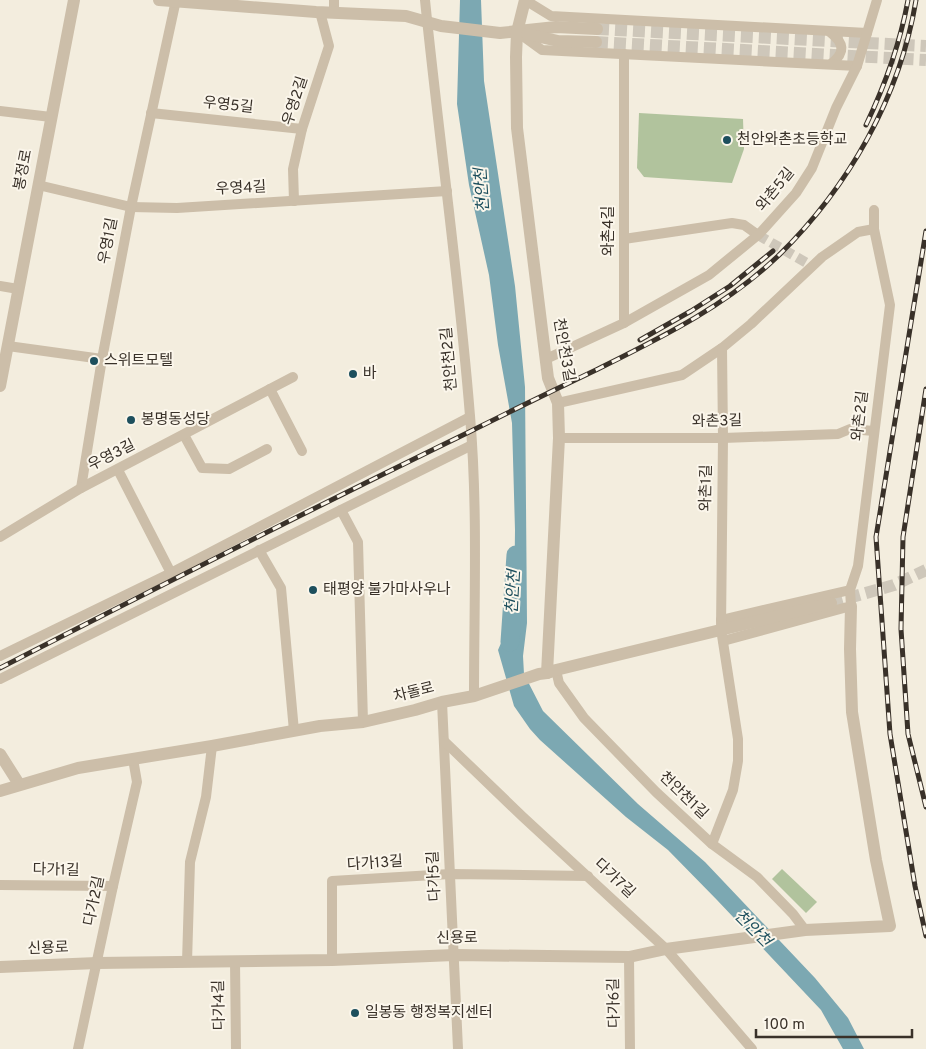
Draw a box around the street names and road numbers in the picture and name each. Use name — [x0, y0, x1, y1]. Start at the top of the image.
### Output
street label: 우영2길 — [279, 74, 313, 128]
street label: 우영5길 — [202, 94, 254, 118]
street label: 봉정로 — [11, 148, 37, 192]
street label: 와촌5길 — [753, 164, 799, 216]
street label: 우영4길 — [215, 178, 267, 200]
street label: 와촌4길 — [600, 206, 619, 256]
street label: 우영1길 — [95, 216, 123, 266]
street label: 천안천3길 — [548, 317, 579, 383]
street label: 천안천2길 — [437, 326, 462, 392]
street label: 와촌2길 — [848, 390, 874, 442]
street label: 와촌3길 — [692, 412, 742, 432]
street label: 우영3길 — [85, 436, 139, 476]
street label: 와촌1길 — [697, 464, 717, 512]
street label: 차돌로 — [392, 679, 436, 707]
street label: 천안천1길 — [655, 767, 712, 824]
street label: 다가5길 — [424, 850, 446, 902]
street label: 다가13길 — [346, 853, 404, 875]
street label: 다가7길 — [590, 855, 638, 903]
street label: 다가1길 — [32, 861, 80, 881]
street label: 다가2길 — [80, 874, 110, 928]
street label: 신용로 — [436, 929, 478, 949]
street label: 신용로 — [27, 939, 69, 959]
street label: 다가6길 — [605, 978, 625, 1028]
street label: 다가4길 — [210, 979, 230, 1031]

